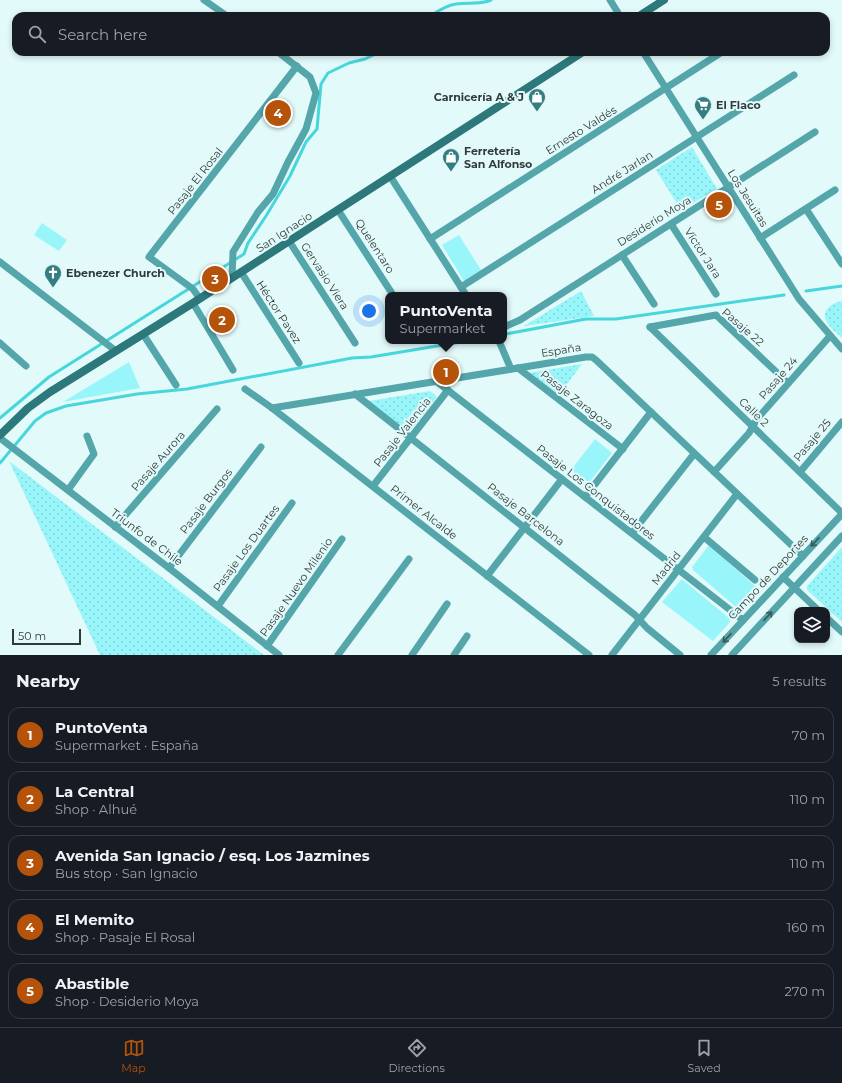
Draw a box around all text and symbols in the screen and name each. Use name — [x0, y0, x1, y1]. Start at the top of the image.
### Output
search box — [12, 12, 830, 56]
icon: search — [26, 23, 48, 45]
text: Search here — [58, 25, 147, 44]
shop icon: Carnicería A & J — [527, 87, 547, 112]
place label: Carnicería A & J — [434, 90, 524, 104]
supermarket icon: El Flaco — [693, 95, 713, 120]
pin: 4 — [265, 98, 291, 128]
place label: El Flaco — [716, 98, 761, 112]
street label: Ernesto Valdés — [543, 102, 620, 157]
place label: Ferretería San Alfonso — [464, 144, 532, 171]
street label: Pasaje El Rosal — [164, 145, 226, 217]
shop icon: Ferretería San Alfonso — [441, 147, 461, 172]
street label: André Jarlan — [589, 148, 655, 196]
street label: Los Jesuitas — [725, 167, 772, 230]
pin: 5 — [706, 190, 732, 220]
street label: Desiderio Moya — [614, 193, 694, 249]
street label: San Ignacio — [253, 209, 315, 255]
street label: Quelentaro — [352, 216, 398, 276]
street label: Víctor Jara — [681, 225, 725, 281]
street label: Gervasio Viera — [298, 240, 352, 312]
church icon: Ebenezer Church — [43, 263, 63, 288]
pin: 3 — [202, 264, 228, 294]
place label: Ebenezer Church — [66, 266, 165, 280]
street label: Héctor Pavez — [253, 278, 305, 346]
popup — [385, 292, 507, 344]
your location — [359, 301, 379, 321]
text: PuntoVenta — [400, 301, 492, 320]
pin: 2 — [209, 305, 235, 335]
street label: Pasaje 22 — [719, 305, 767, 349]
text: Supermarket — [400, 320, 485, 336]
street label: España — [540, 340, 582, 360]
street label: Pasaje 24 — [756, 353, 801, 402]
pin: 1 — [433, 357, 459, 387]
street label: Pasaje Zaragoza — [538, 367, 616, 433]
street label: Pasaje Valencia — [370, 394, 434, 470]
street label: Calle 2 — [736, 394, 772, 430]
street label: Pasaje 25 — [790, 416, 834, 464]
street label: Pasaje Aurora — [128, 428, 188, 494]
street label: Pasaje Los Conquistadores — [534, 441, 659, 543]
street label: Pasaje Burgos — [177, 465, 236, 537]
street label: Pasaje Barcelona — [485, 479, 567, 549]
street label: Primer Alcalde — [388, 482, 461, 543]
street label: Pasaje Los Duartes — [210, 501, 283, 594]
street label: Triunfo de Chile — [108, 505, 186, 569]
street label: Campo de Deportes — [725, 531, 811, 622]
street label: Pasaje Nuevo Milenio — [257, 535, 335, 639]
one-way arrow — [811, 537, 820, 548]
street label: Madrid — [648, 548, 684, 588]
map controls — [794, 607, 830, 643]
button: layers — [794, 607, 830, 643]
one-way arrow — [763, 611, 773, 621]
scale bar — [12, 627, 81, 646]
text: 50 m — [18, 629, 46, 643]
one-way arrow — [722, 632, 731, 643]
text: Nearby — [16, 671, 80, 691]
text: 5 results — [772, 673, 826, 689]
text: PuntoVenta — [55, 718, 148, 737]
text: 1 — [27, 727, 33, 743]
text: 70 m — [792, 727, 825, 743]
text: Supermarket · España — [55, 737, 199, 753]
text: La Central — [55, 782, 134, 801]
text: 2 — [26, 791, 34, 807]
text: 110 m — [790, 791, 825, 807]
text: Shop · Alhué — [55, 801, 137, 817]
text: Avenida San Ignacio / esq. Los Jazmines — [55, 846, 370, 865]
text: 3 — [26, 855, 34, 871]
text: 110 m — [790, 855, 825, 871]
text: Bus stop · San Ignacio — [55, 865, 198, 881]
text: El Memito — [55, 910, 134, 929]
text: 4 — [26, 919, 34, 935]
text: 160 m — [787, 919, 825, 935]
text: Shop · Pasaje El Rosal — [55, 929, 195, 945]
text: Abastible — [55, 974, 129, 993]
text: 5 — [26, 983, 34, 999]
text: 270 m — [784, 983, 825, 999]
text: Shop · Desiderio Moya — [55, 993, 199, 1009]
tab: Map — [121, 1037, 146, 1075]
tab: Directions — [389, 1037, 445, 1075]
tab: Saved — [688, 1037, 721, 1075]

